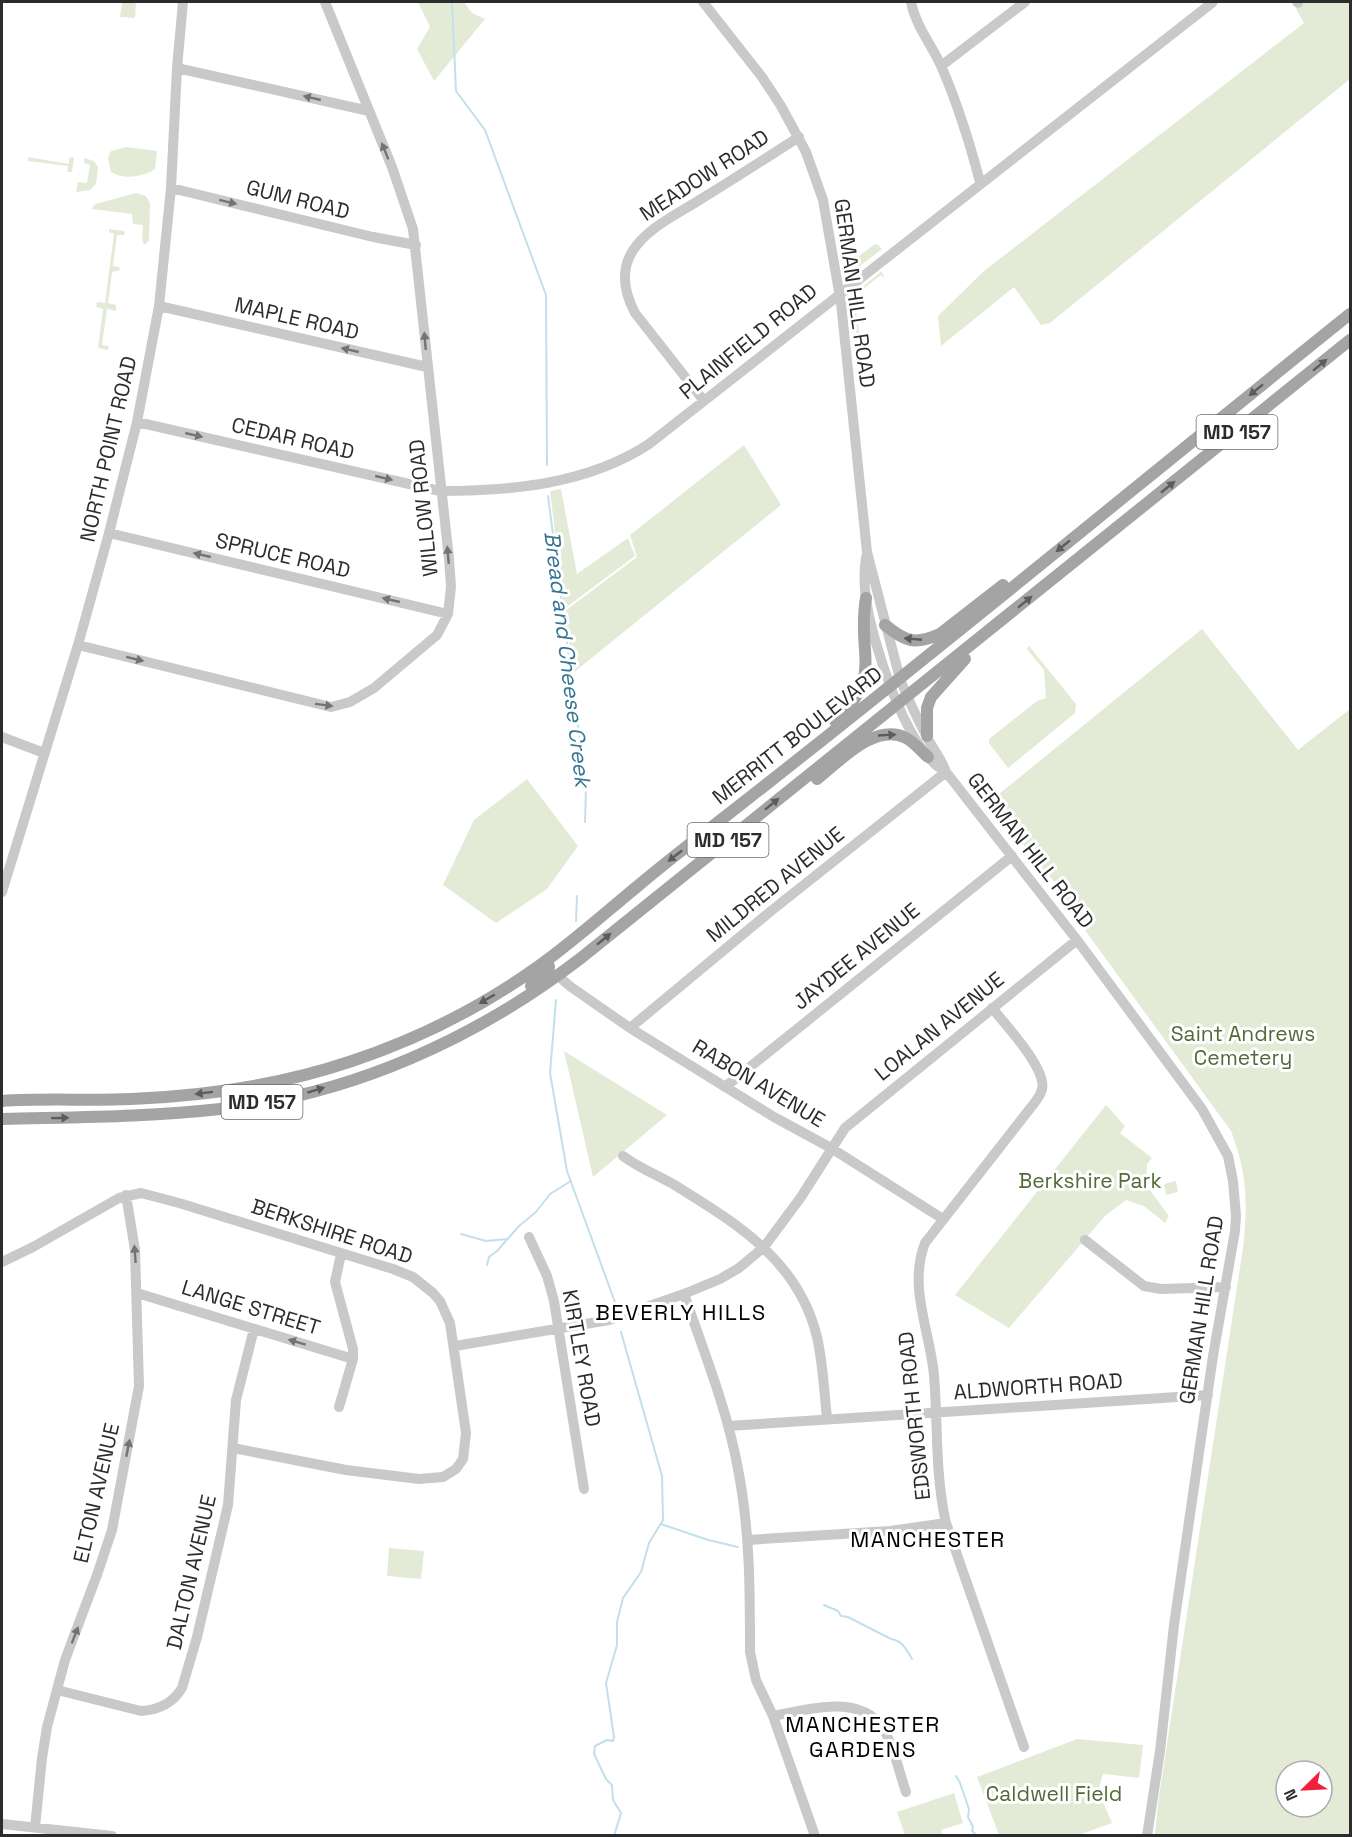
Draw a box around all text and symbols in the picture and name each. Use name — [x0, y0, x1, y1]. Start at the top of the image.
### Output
one-way arrow — [303, 93, 321, 103]
street label: MEADOW ROAD — [634, 123, 774, 227]
one-way arrow — [380, 142, 390, 160]
street label: GUM ROAD — [243, 173, 353, 225]
one-way arrow — [219, 197, 237, 207]
street label: GERMAN HILL ROAD — [828, 197, 882, 389]
street label: PLAINFIELD ROAD — [674, 277, 822, 405]
street label: MAPLE ROAD — [232, 291, 362, 345]
one-way arrow — [420, 331, 430, 350]
one-way arrow — [341, 344, 359, 354]
street label: NORTH POINT ROAD — [74, 354, 142, 544]
one-way arrow — [1312, 358, 1328, 371]
one-way arrow — [1248, 384, 1263, 396]
street label: CEDAR ROAD — [229, 411, 357, 465]
road number: MD 157 — [1196, 415, 1278, 449]
one-way arrow — [185, 431, 203, 441]
street label: WILLOW ROAD — [402, 438, 444, 578]
one-way arrow — [375, 474, 394, 484]
one-way arrow — [1160, 480, 1176, 493]
street label: SPRUCE ROAD — [213, 526, 353, 584]
water label: Bread and Cheese Creek — [538, 530, 598, 791]
one-way arrow — [1055, 539, 1071, 552]
one-way arrow — [443, 546, 453, 565]
one-way arrow — [192, 550, 211, 560]
one-way arrow — [382, 595, 401, 605]
one-way arrow — [1017, 596, 1033, 609]
one-way arrow — [903, 634, 922, 644]
one-way arrow — [125, 654, 144, 664]
street label: MERRITT BOULEVARD — [706, 660, 888, 810]
one-way arrow — [315, 700, 334, 710]
one-way arrow — [877, 731, 896, 740]
street label: GERMAN HILL ROAD — [962, 767, 1100, 933]
one-way arrow — [764, 798, 780, 811]
street label: MILDRED AVENUE — [701, 820, 849, 948]
road number: MD 157 — [688, 823, 768, 857]
one-way arrow — [668, 849, 683, 861]
street label: JAYDEE AVENUE — [787, 897, 925, 1015]
one-way arrow — [596, 933, 612, 946]
street label: LOALAN AVENUE — [869, 966, 1009, 1086]
one-way arrow — [479, 993, 495, 1004]
park label: Saint Andrews Cemetery — [1171, 1020, 1315, 1071]
street label: RABON AVENUE — [688, 1033, 830, 1133]
road number: MD 157 — [222, 1085, 302, 1119]
one-way arrow — [307, 1085, 325, 1095]
one-way arrow — [195, 1088, 214, 1098]
one-way arrow — [50, 1113, 69, 1123]
park label: Berkshire Park — [1018, 1167, 1162, 1194]
street label: BERKSHIRE ROAD — [248, 1192, 416, 1270]
street label: GERMAN HILL ROAD — [1173, 1214, 1229, 1406]
one-way arrow — [130, 1244, 139, 1263]
street label: LANGE STREET — [178, 1273, 324, 1341]
street label: KIRTLEY ROAD — [557, 1287, 607, 1429]
district label: BEVERLY HILLS — [595, 1298, 767, 1326]
street label: EDSWORTH ROAD — [892, 1330, 936, 1502]
one-way arrow — [288, 1337, 306, 1346]
street label: ALDWORTH ROAD — [952, 1367, 1124, 1405]
street label: ELTON AVENUE — [67, 1420, 125, 1566]
one-way arrow — [124, 1438, 133, 1457]
street label: DALTON AVENUE — [160, 1492, 222, 1652]
district label: MANCHESTER — [850, 1525, 1006, 1553]
one-way arrow — [70, 1625, 80, 1643]
district label: MANCHESTER GARDENS — [785, 1710, 941, 1763]
north arrow — [1274, 1759, 1334, 1819]
park label: Caldwell Field — [986, 1780, 1122, 1807]
text: N — [1279, 1786, 1303, 1804]

